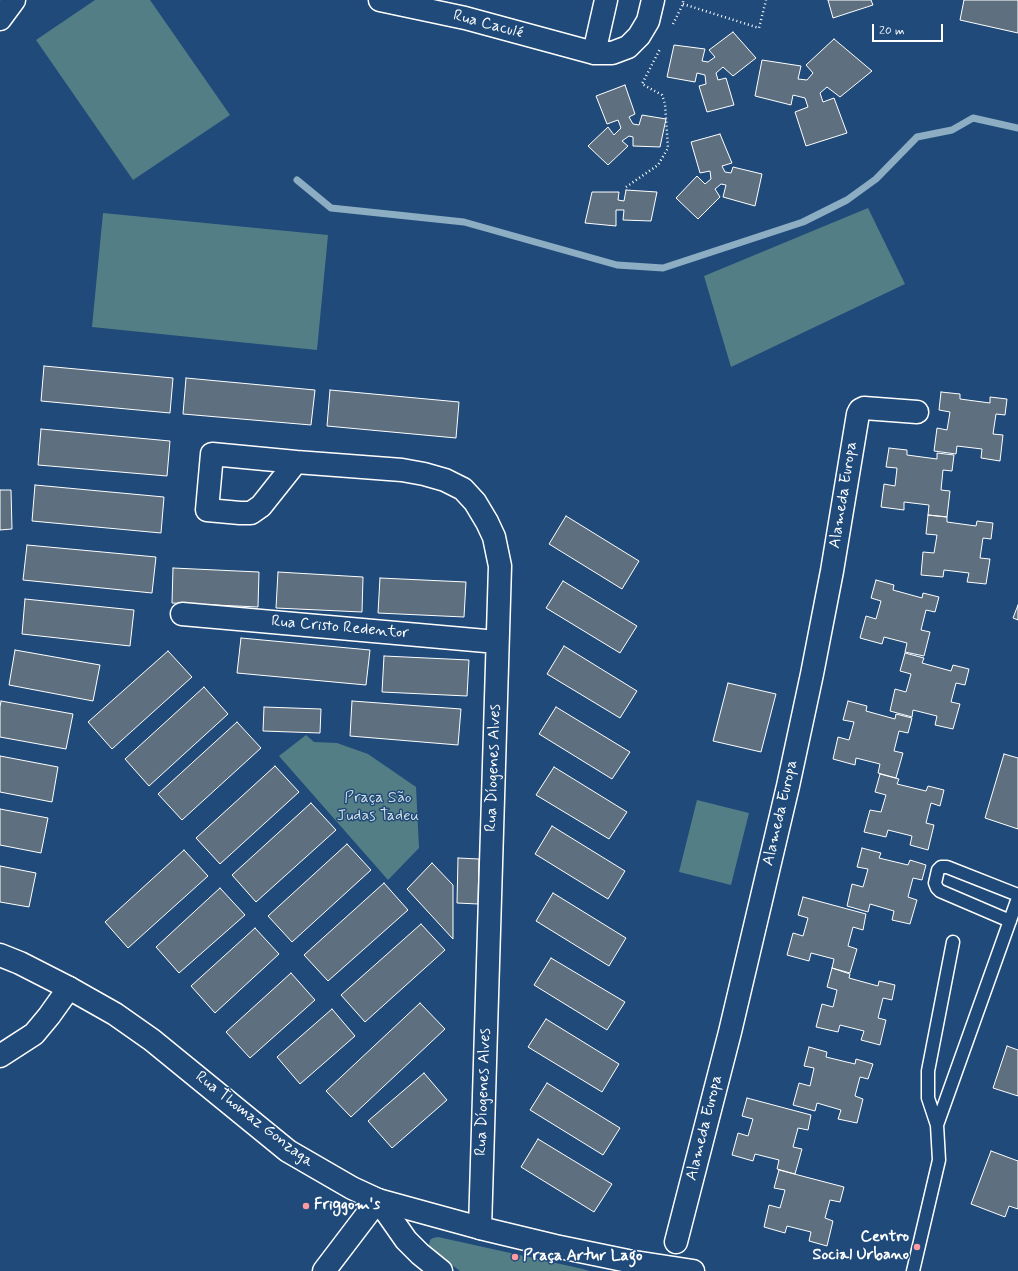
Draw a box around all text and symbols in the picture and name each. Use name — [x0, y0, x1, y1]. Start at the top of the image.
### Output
street label: Rua Caculé — [451, 6, 525, 44]
scale bar — [874, 16, 945, 42]
text: 20 m — [879, 23, 905, 39]
street label: Alameda Europa — [826, 440, 862, 550]
street label: Rua Cristo Redentor — [270, 612, 410, 644]
street label: Rua Díogenes Alves — [482, 704, 506, 832]
street label: Alameda Europa — [759, 758, 803, 868]
park label: Praça São Judas Tadeu — [337, 789, 419, 827]
street label: Rua Díogenes Alves — [472, 1028, 496, 1156]
street label: Rua Thomaz Gonzaga — [191, 1068, 317, 1172]
street label: Alameda Europa — [683, 1073, 727, 1183]
place label: Friggom's — [314, 1196, 380, 1216]
marker: Friggom's — [301, 1201, 311, 1211]
place label: Centro Social Urbano — [813, 1228, 909, 1266]
marker: Centro Social Urbano — [912, 1242, 922, 1252]
place label: Praça Artur Lago — [523, 1247, 643, 1267]
marker: Praça Artur Lago — [510, 1252, 520, 1262]

